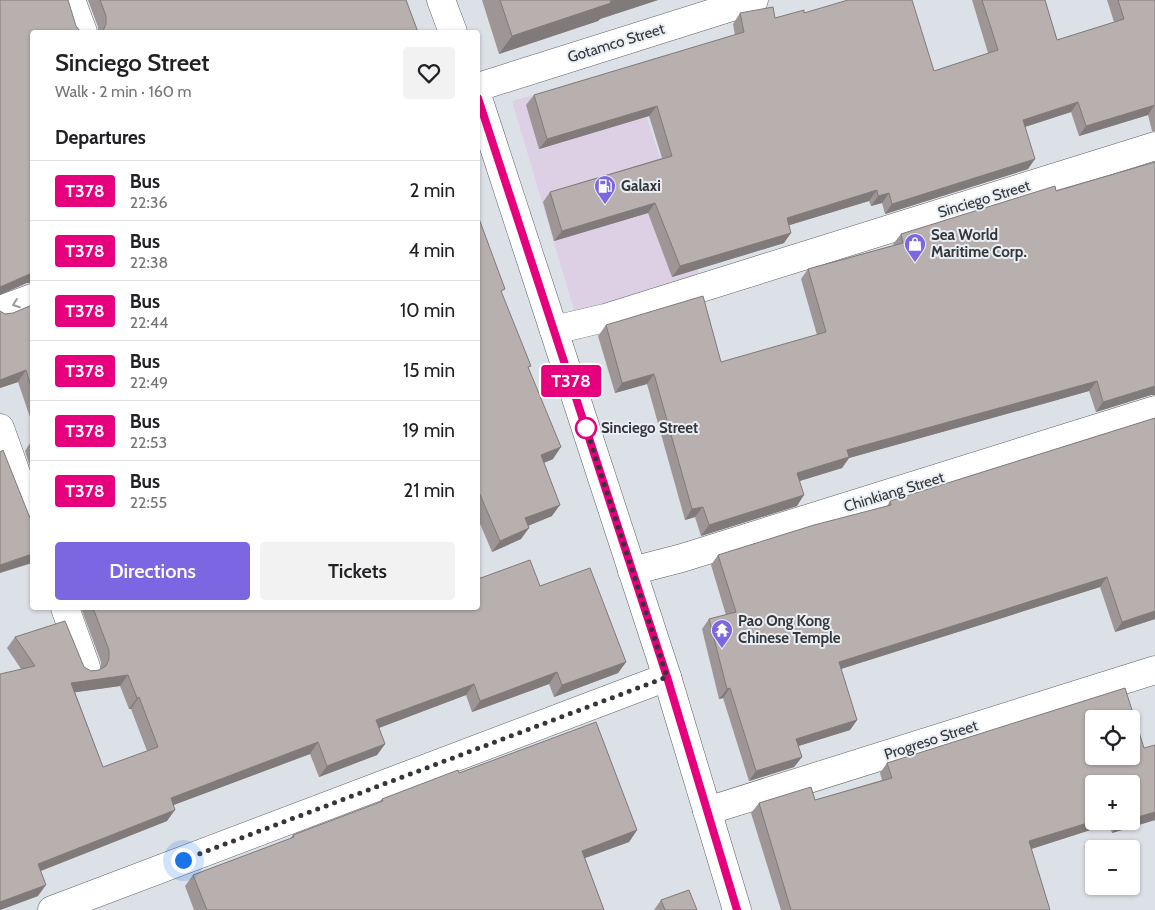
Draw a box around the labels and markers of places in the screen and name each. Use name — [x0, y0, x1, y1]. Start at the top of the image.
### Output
fuel station icon: Galaxi — [593, 174, 617, 205]
place label: Galaxi — [621, 177, 661, 195]
place label: Sea World Maritime Corp. — [931, 226, 1027, 261]
shop icon: Sea World Maritime Corp. — [903, 232, 927, 263]
marker: Sinciego Street — [575, 417, 597, 439]
place label: Sinciego Street — [601, 419, 698, 437]
place label: Pao Ong Kong Chinese Temple — [738, 612, 841, 647]
temple icon: Pao Ong Kong Chinese Temple — [710, 618, 734, 649]

